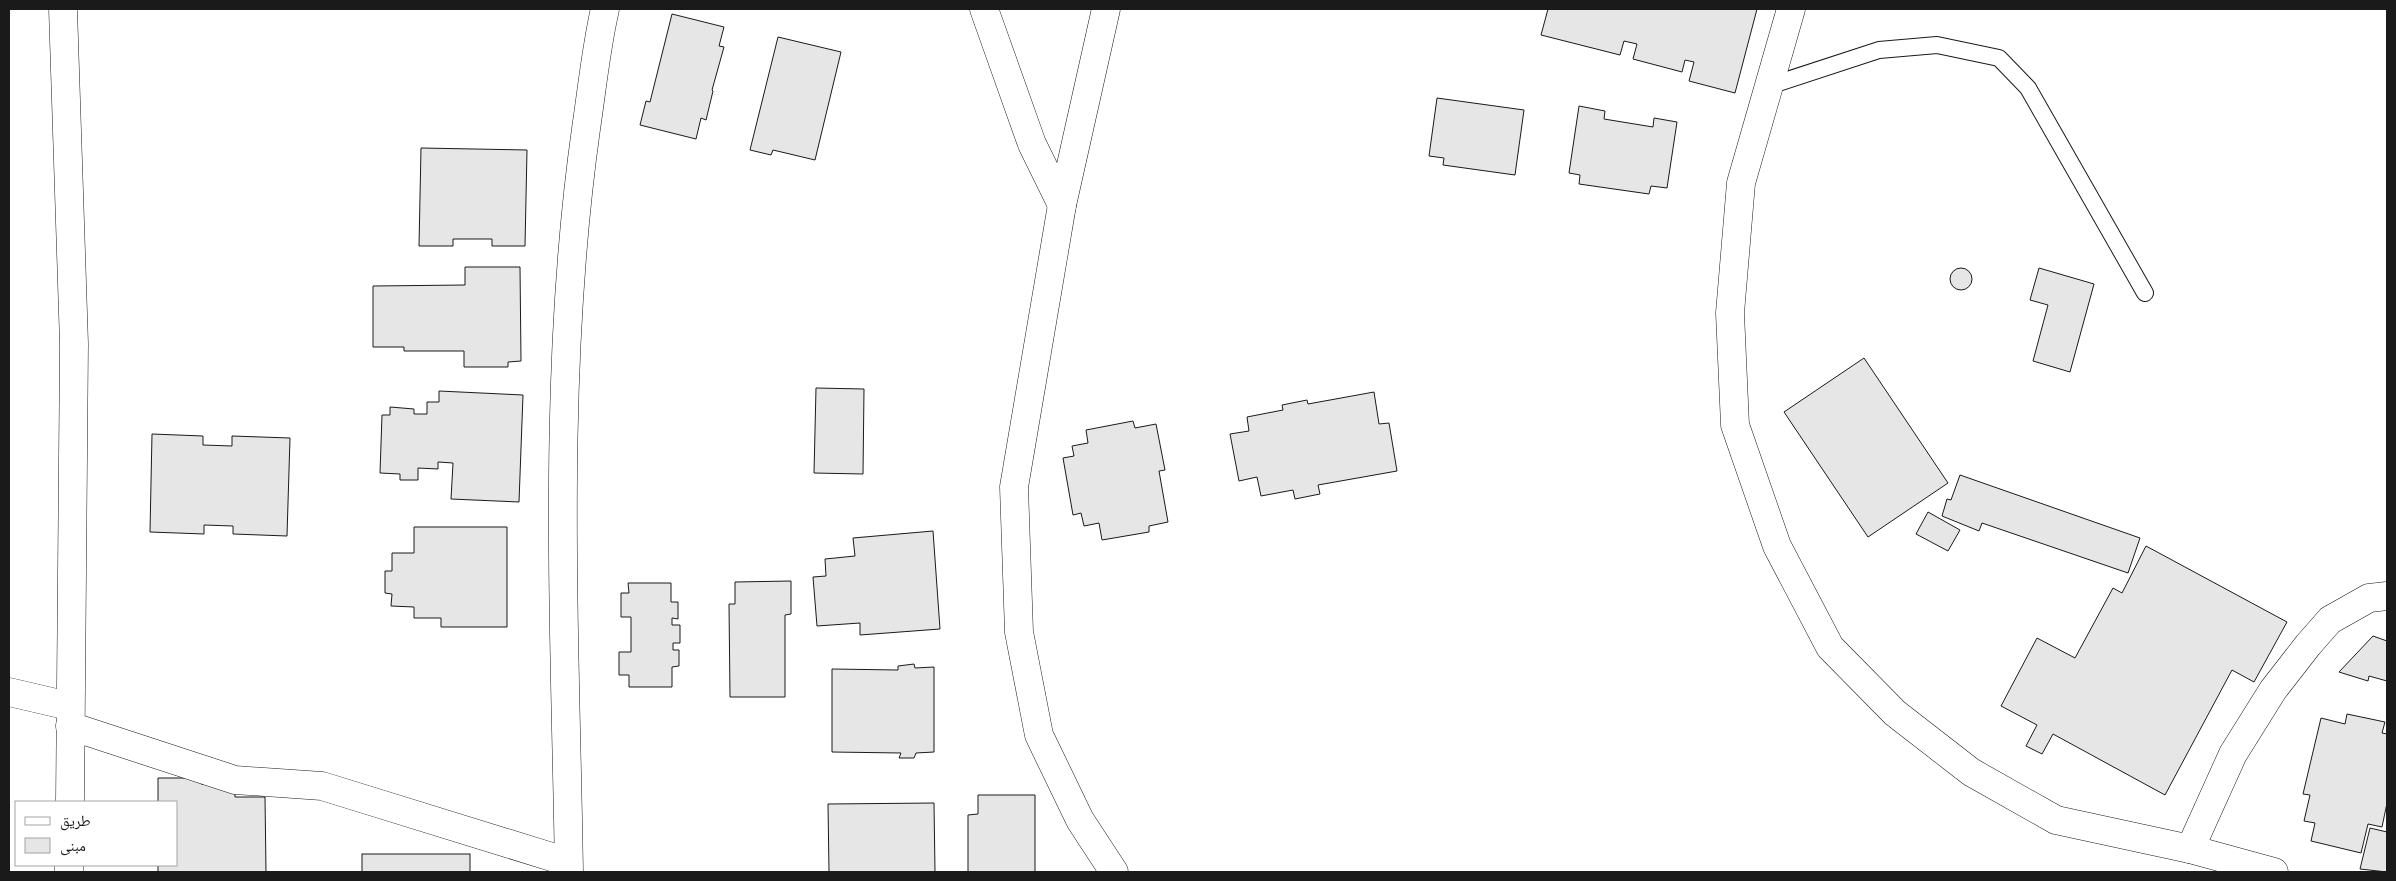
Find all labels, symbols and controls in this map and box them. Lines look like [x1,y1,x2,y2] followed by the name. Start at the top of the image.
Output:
[15,801,178,866] legend
[60,811,91,831] text: طريق
[60,836,86,856] text: مبنى

